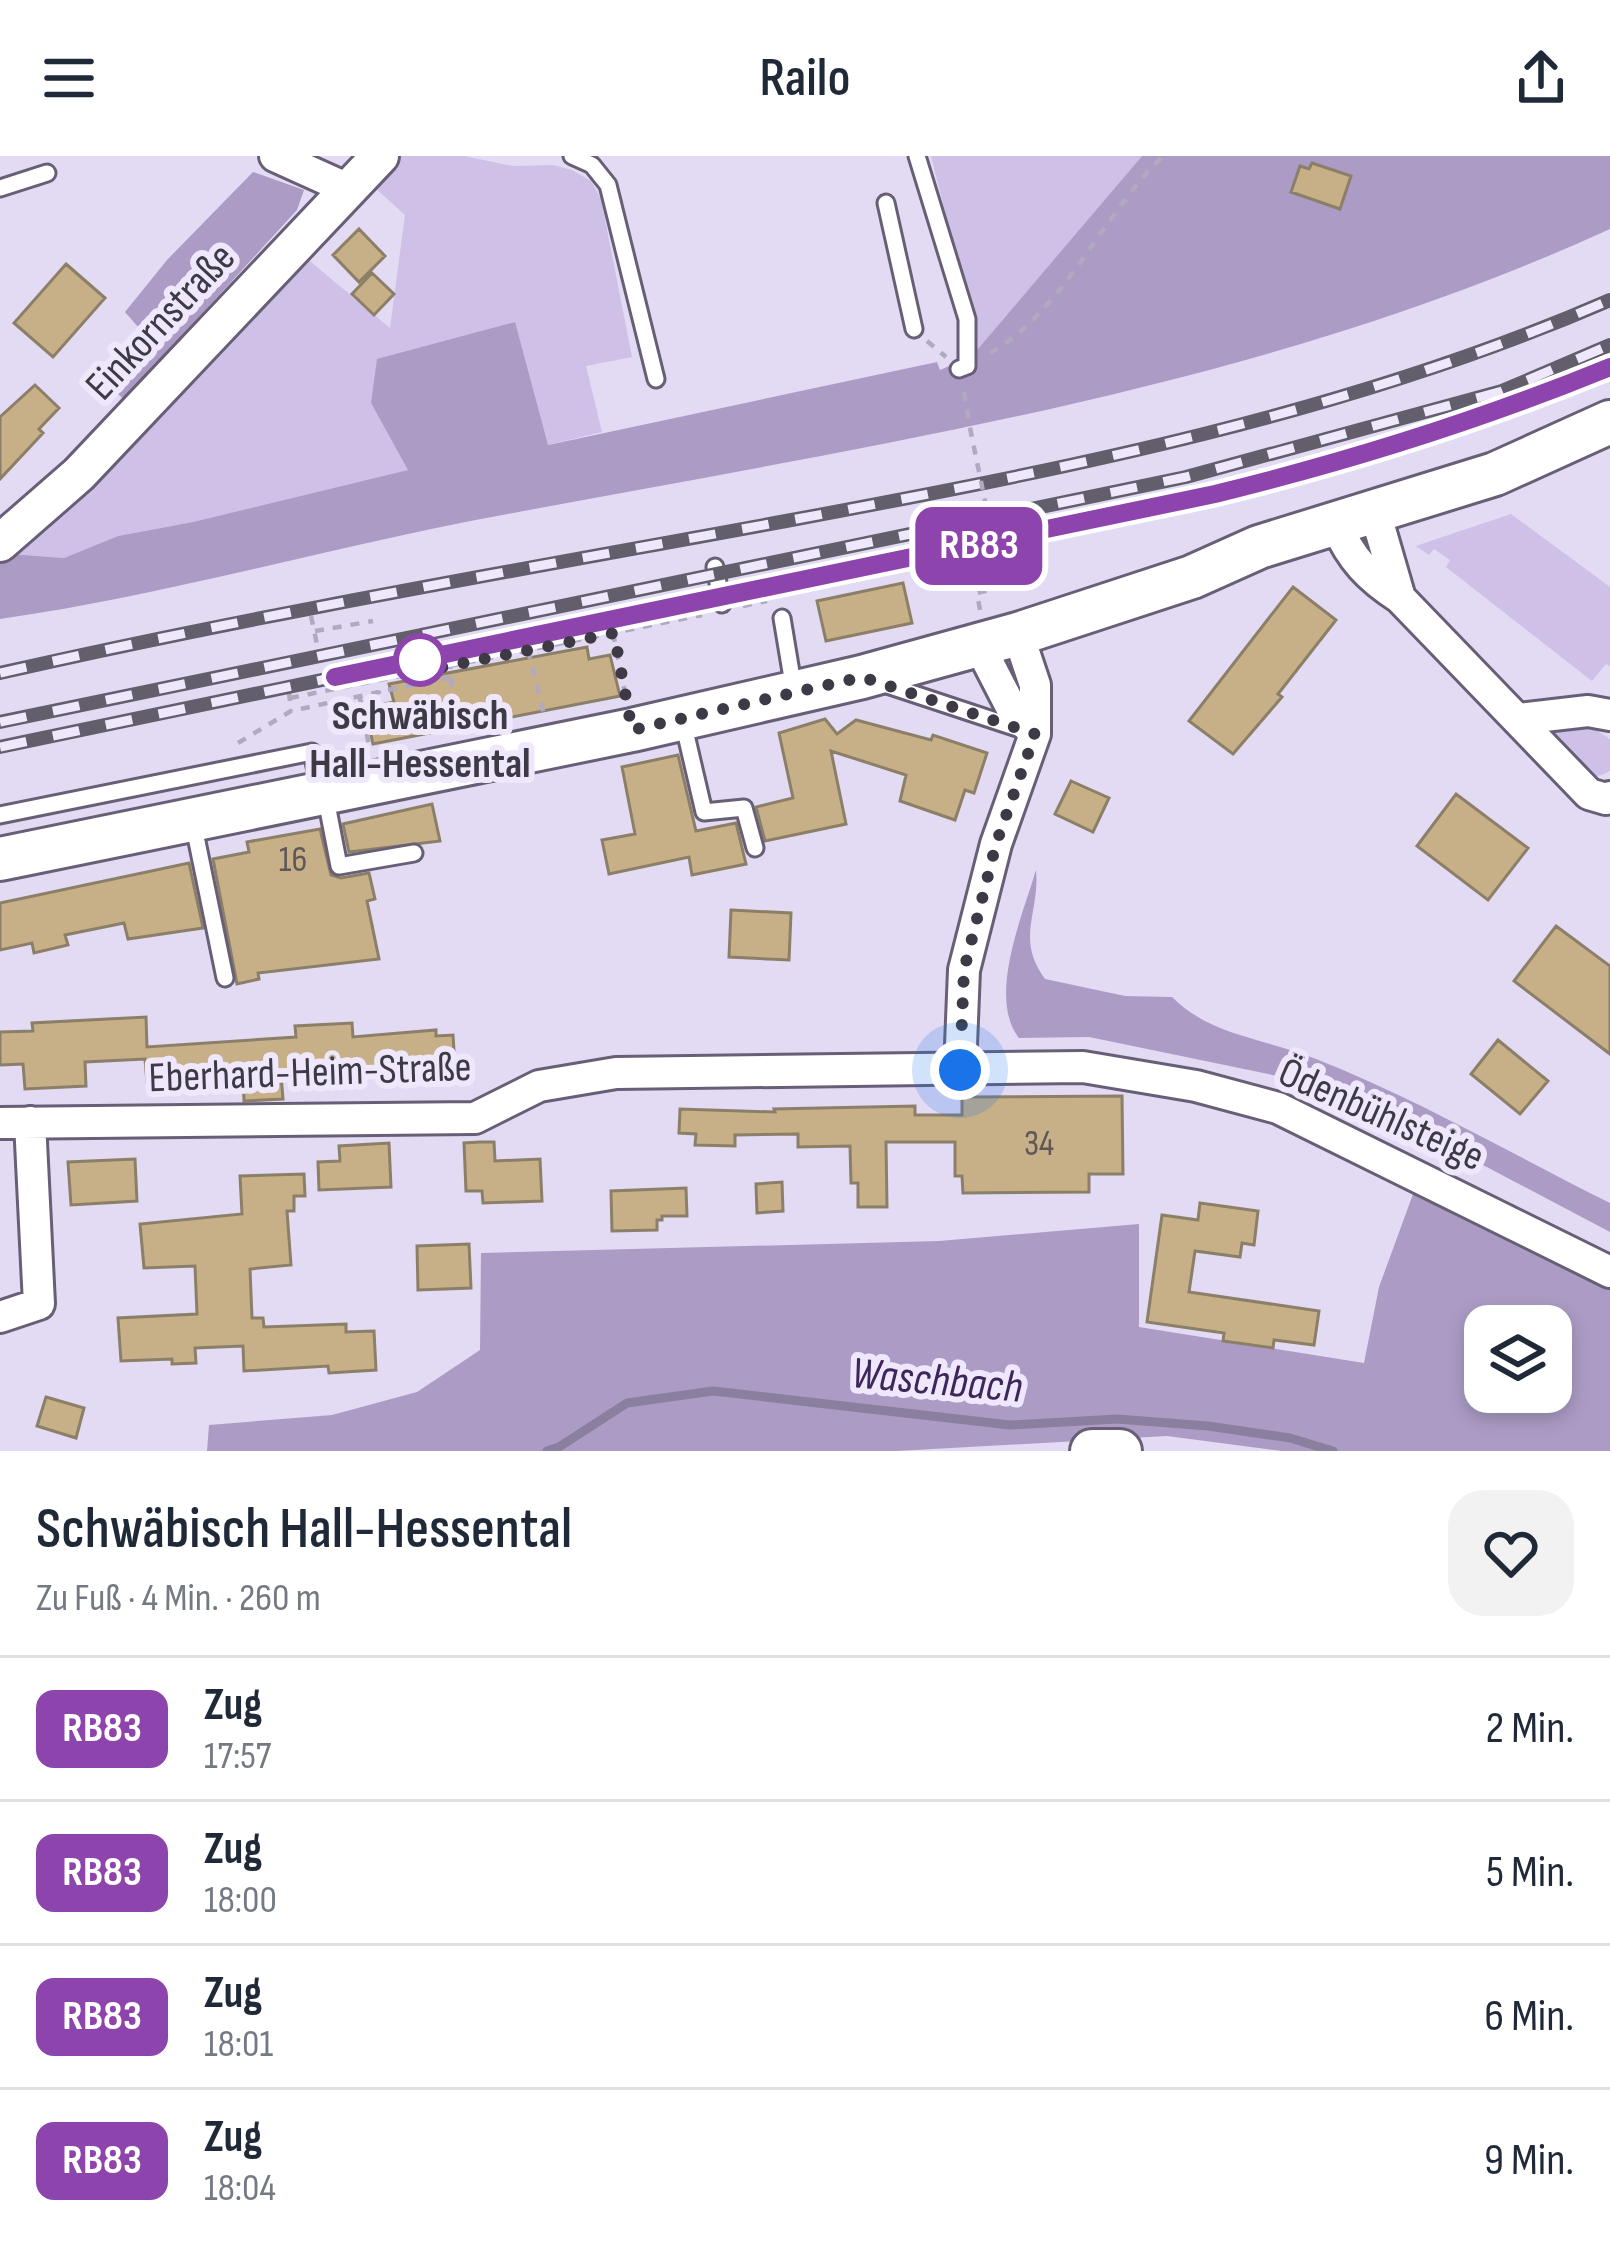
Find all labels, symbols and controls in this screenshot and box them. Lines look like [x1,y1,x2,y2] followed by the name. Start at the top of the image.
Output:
[36,45,102,111] icon: menu
[1508,45,1574,111] icon: share
[760,46,851,111] text: Railo
[76,233,246,411] street label: Einkornstraße
[895,507,1063,585] line badge: RB83
[939,520,1019,571] text: RB83
[395,635,445,685] marker: Schwäbisch Hall-Hessental
[309,691,531,790] place label: Schwäbisch Hall-Hessental
[279,839,307,882] house number: 16
[930,1040,990,1100] your location
[148,1042,472,1104] street label: Eberhard-Heim-Straße
[1270,1047,1492,1183] street label: Ödenbühlsteige
[1024,1123,1054,1166] house number: 34
[1464,1305,1572,1413] map controls
[1464,1305,1572,1413] button: layers
[849,1346,1025,1416] water label: Waschbach
[1448,1490,1574,1616] button: heart
[36,1496,572,1564] text: Schwäbisch Hall-Hessental
[36,1575,321,1622] text: Zu Fuß · 4 Min. · 260 m
[204,1678,262,1733] text: Zug
[1485,1701,1574,1756] text: 2 Min.
[62,1703,142,1754] text: RB83
[204,1733,271,1780] text: 17:57
[204,1822,262,1877] text: Zug
[1486,1845,1574,1900] text: 5 Min.
[62,1847,142,1898] text: RB83
[204,1877,277,1924] text: 18:00
[204,1966,262,2021] text: Zug
[1484,1989,1574,2044] text: 6 Min.
[62,1991,142,2042] text: RB83
[204,2021,273,2068] text: 18:01
[204,2110,262,2165] text: Zug
[1484,2133,1574,2188] text: 9 Min.
[62,2135,142,2186] text: RB83
[204,2165,276,2212] text: 18:04

